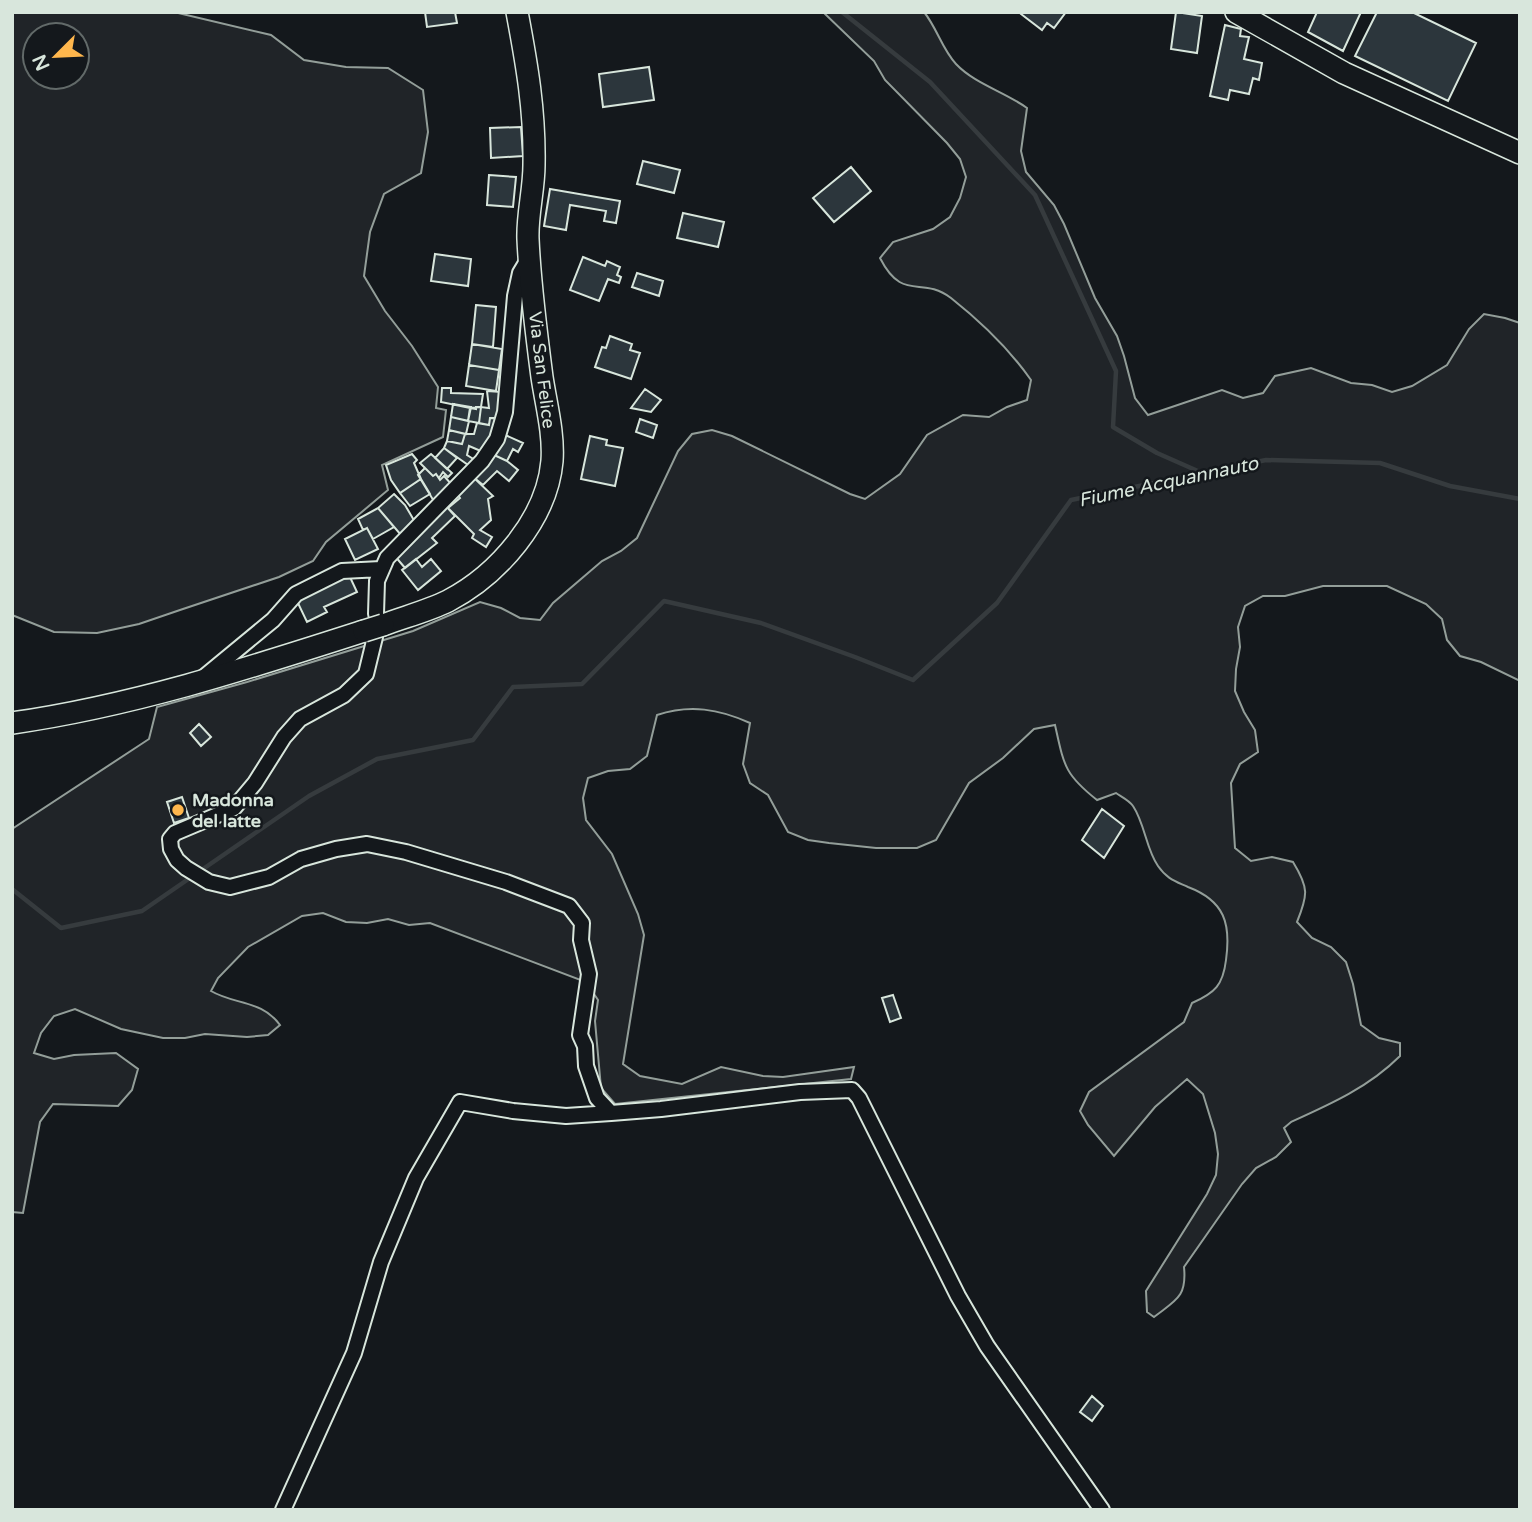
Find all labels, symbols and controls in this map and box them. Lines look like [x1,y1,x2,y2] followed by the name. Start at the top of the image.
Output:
[21,21,91,91] north arrow
[28,51,55,74] text: N
[524,310,560,430] street label: Via San Felice
[1076,452,1261,512] water label: Fiume Acquannauto
[192,789,274,832] place label: Madonna del latte
[170,802,186,818] marker: Madonna del latte

